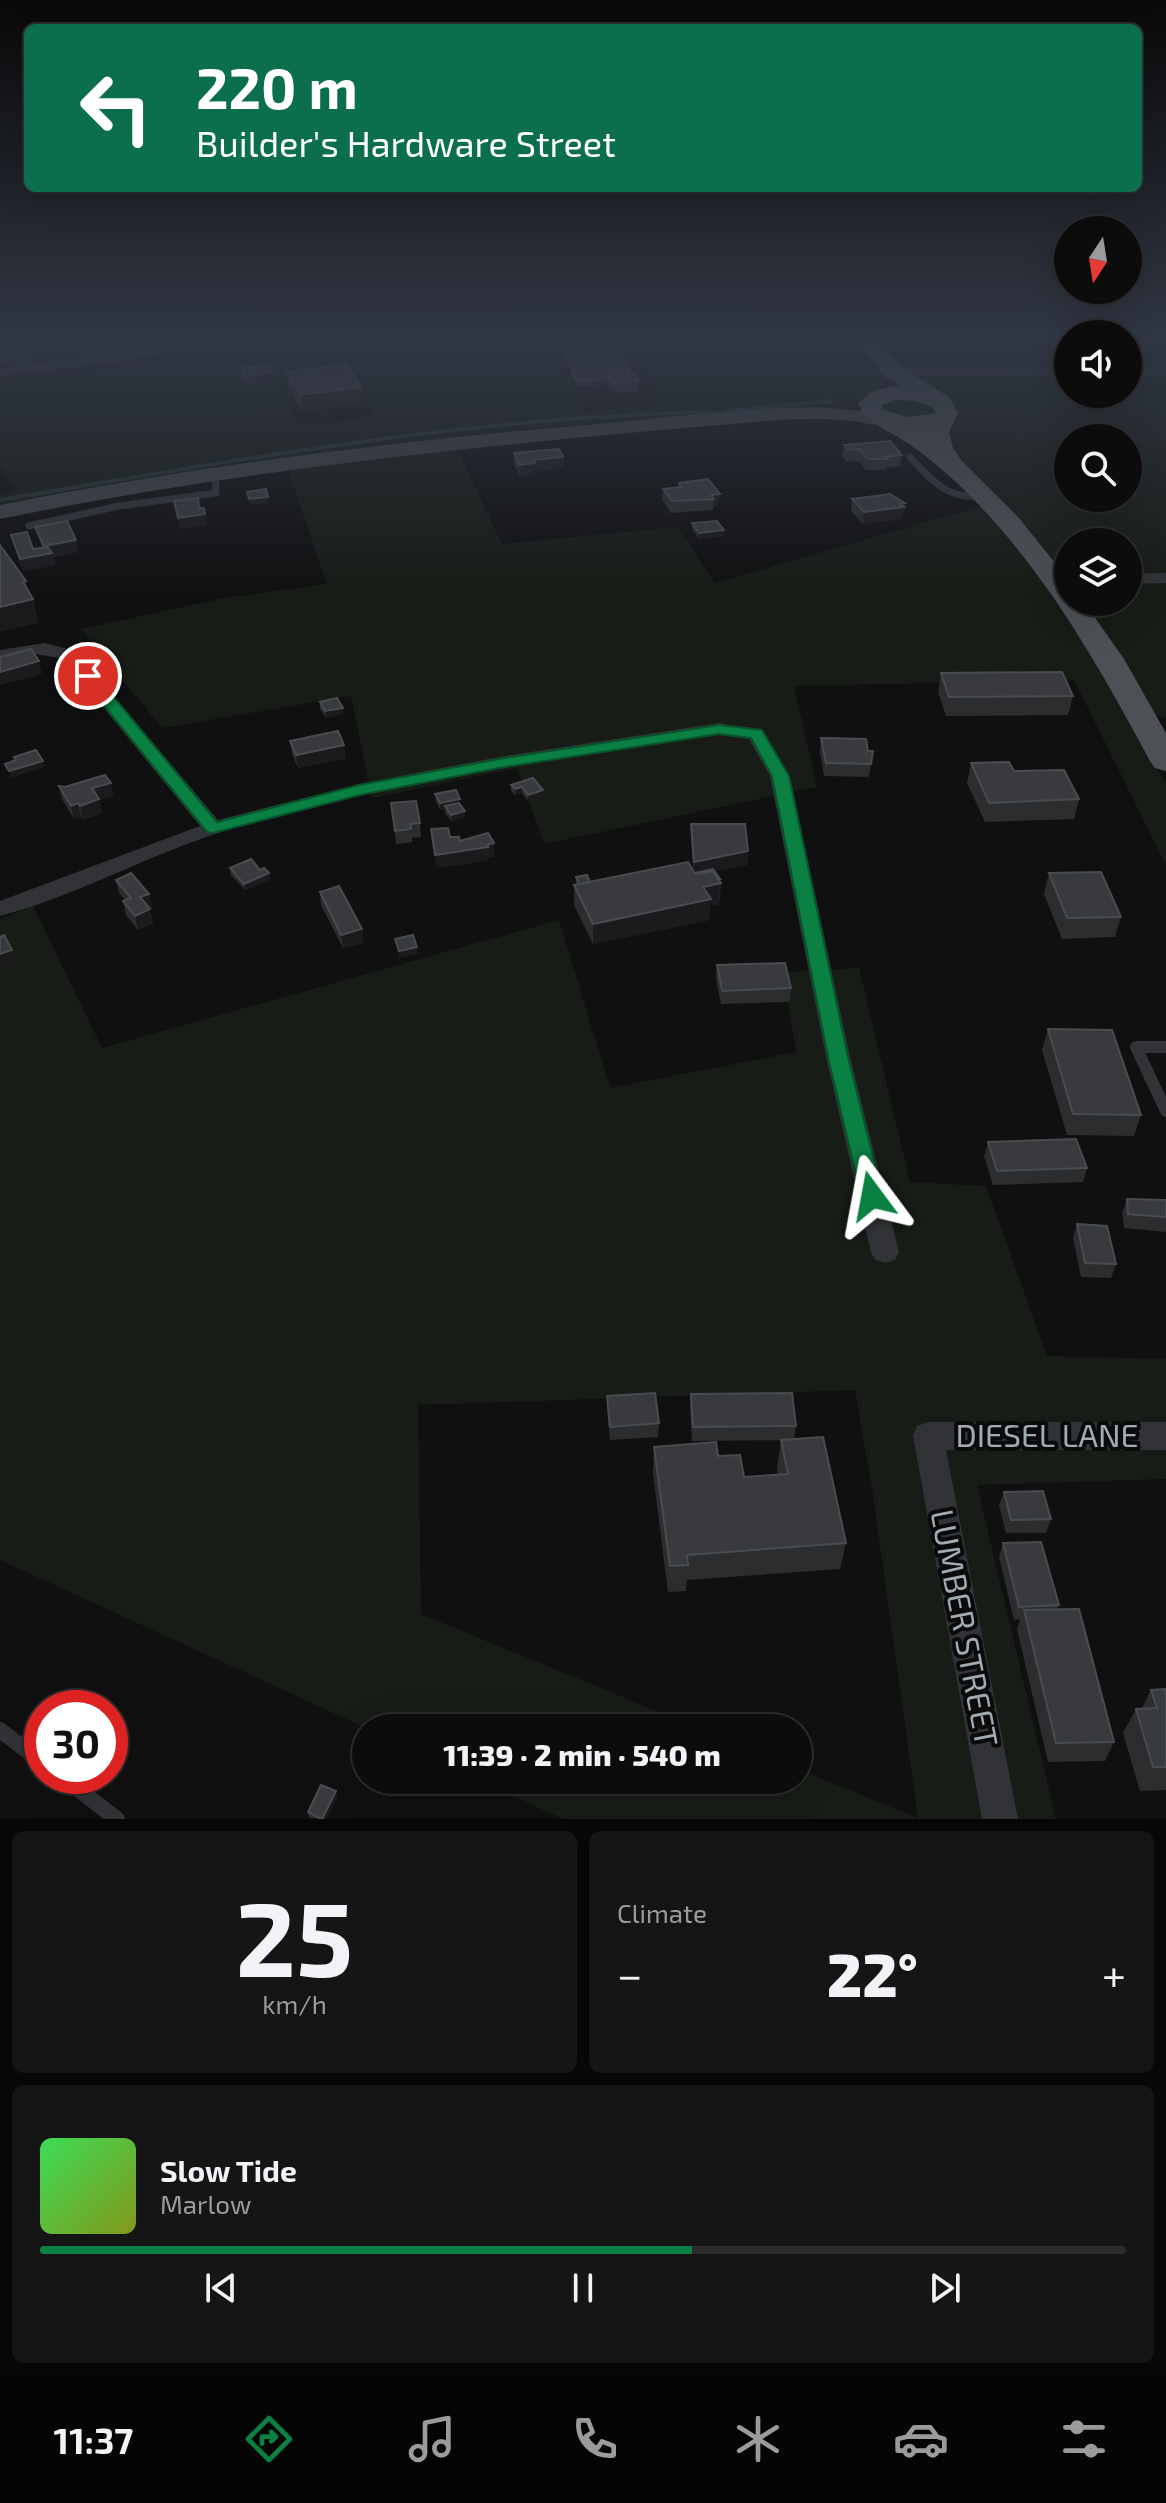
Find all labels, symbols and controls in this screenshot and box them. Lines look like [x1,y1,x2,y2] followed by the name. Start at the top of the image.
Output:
[196,53,358,120] text: 220 m
[64,56,168,160] icon: left
[196,121,616,164] text: Builder's Hardware Street
[1054,216,1142,304] north arrow
[1054,216,1142,616] map controls
[1054,320,1142,408] button: sound
[1054,424,1142,512] button: search
[1054,528,1142,616] button: layers
[54,642,122,710] pin
[66,654,110,698] icon: arrive
[830,1154,914,1238] position arrow
[955,1415,1139,1453] street label: DIESEL LANE
[924,1506,1008,1749] street label: LUMBER STREET
[24,1690,128,1794] speed limit sign: 30
[443,1736,721,1772] text: 11:39 · 2 min · 540 m
[236,1873,353,1998] text: 25
[617,1897,707,1928] text: Climate
[827,1937,918,2009] text: 22°
[617,1947,643,2000] text: −
[1102,1947,1126,2000] text: +
[262,1988,327,2019] text: km/h
[160,2152,297,2188] text: Slow Tide
[160,2188,251,2219] text: Marlow
[199,2266,243,2310] icon: previous
[561,2266,605,2310] icon: pause
[923,2266,967,2310] icon: next
[241,2411,297,2467] icon: directions
[404,2411,460,2467] icon: music
[567,2411,623,2467] icon: phone
[730,2411,786,2467] icon: climate
[893,2411,949,2467] icon: car
[1056,2411,1112,2467] icon: filters
[54,2418,133,2461] text: 11:37

